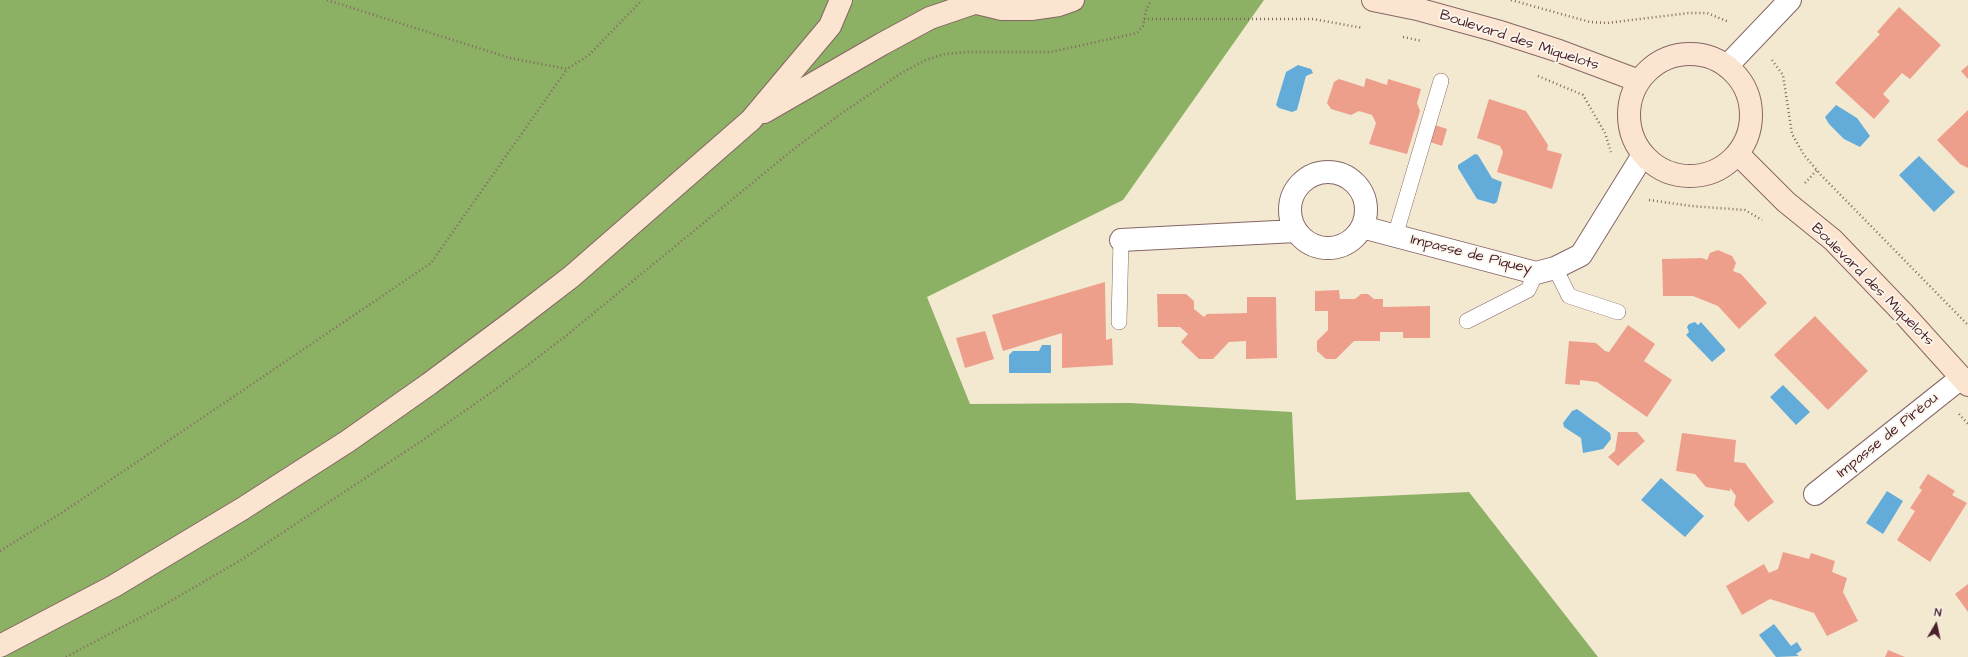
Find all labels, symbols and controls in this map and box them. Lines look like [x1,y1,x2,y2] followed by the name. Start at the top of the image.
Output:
[1437,7,1601,75] street label: Boulevard des Miquelots
[1807,220,1937,350] street label: Boulevard des Miquelots
[1408,231,1534,279] street label: Impasse de Piquey
[1834,390,1942,482] street label: Impasse de Piréou
[1916,605,1956,645] north arrow
[1933,605,1943,621] text: N

